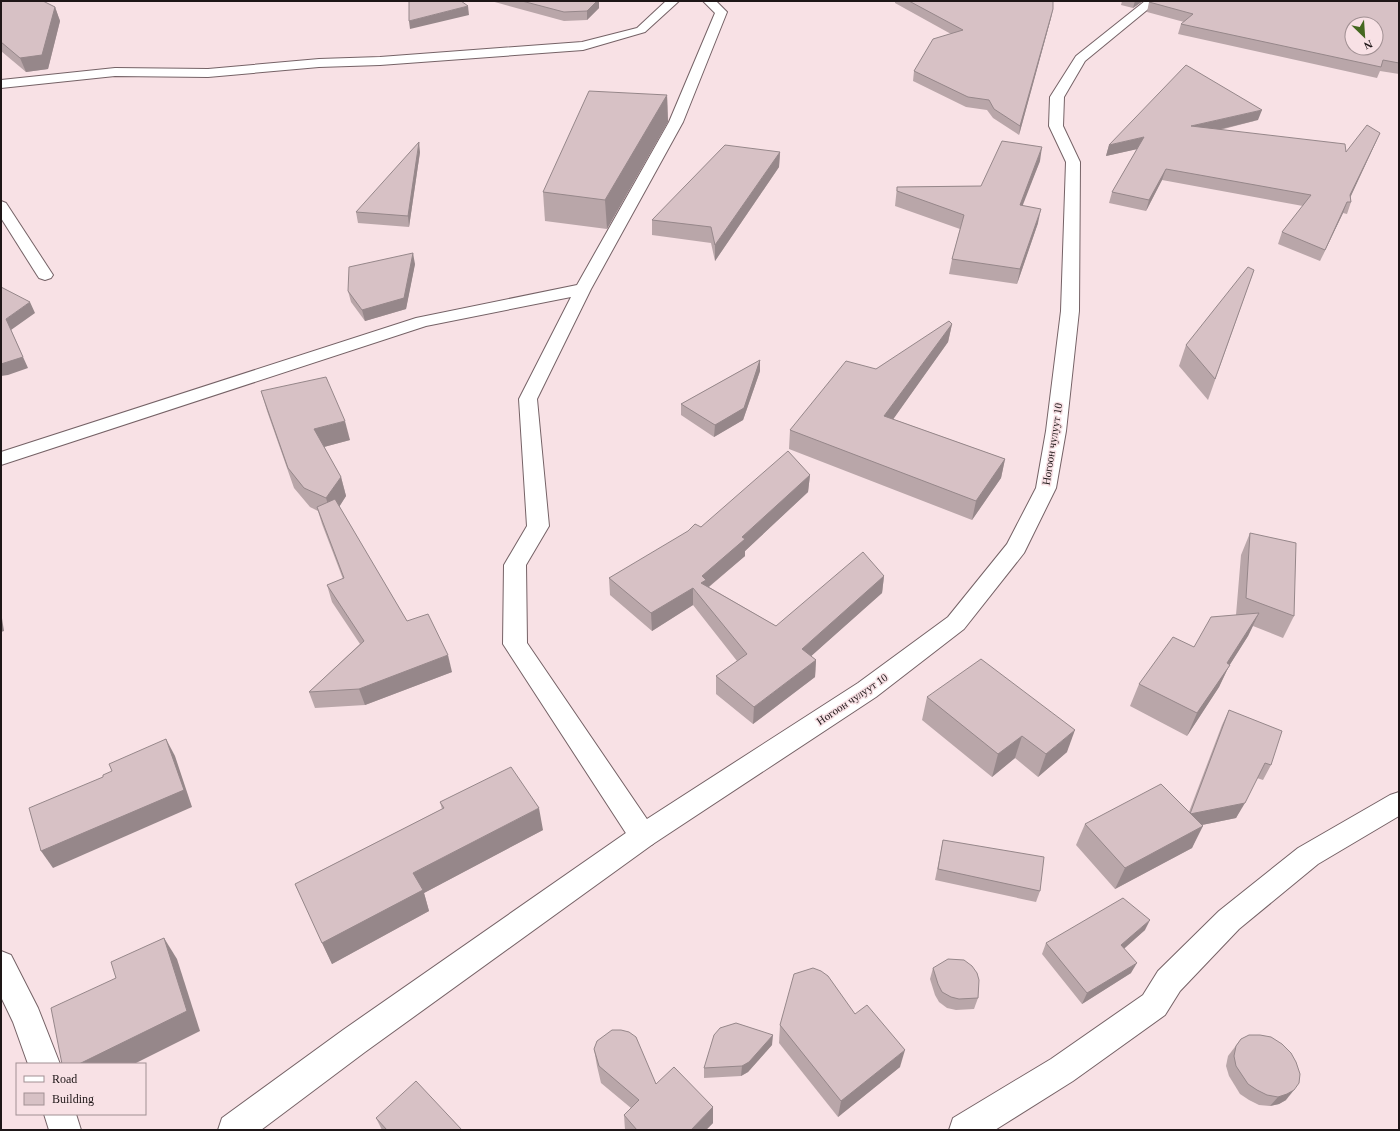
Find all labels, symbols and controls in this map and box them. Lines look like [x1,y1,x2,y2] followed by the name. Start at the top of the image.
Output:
[1344,16,1384,56] north arrow
[1362,38,1374,52] text: N
[1040,402,1064,486] street label: Ногоон чулуут 10
[814,671,890,727] street label: Ногоон чулуут 10
[16,1063,146,1115] legend
[52,1072,77,1086] text: Road
[52,1092,94,1106] text: Building

